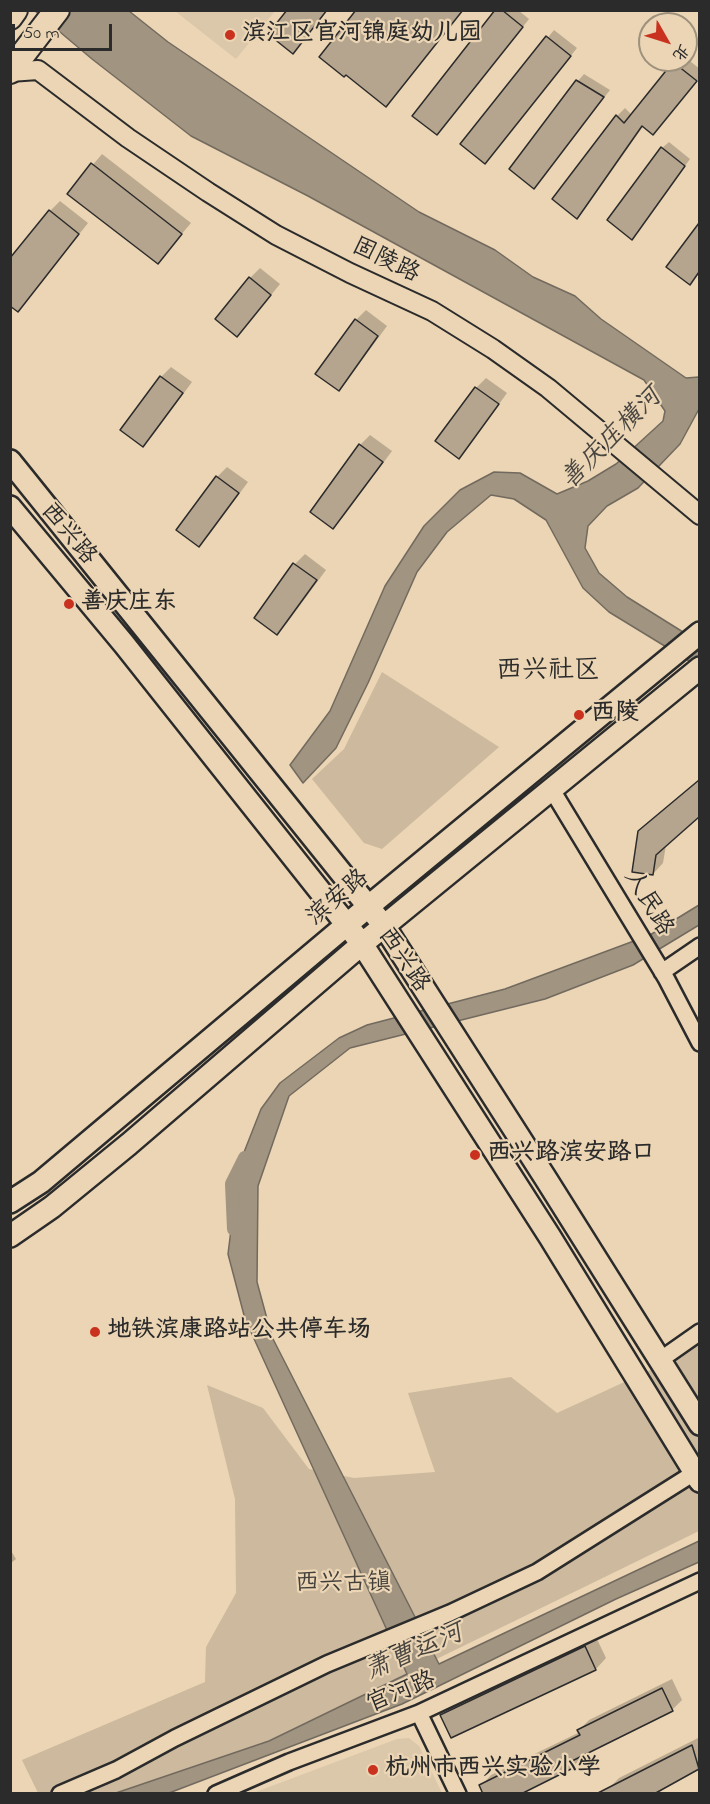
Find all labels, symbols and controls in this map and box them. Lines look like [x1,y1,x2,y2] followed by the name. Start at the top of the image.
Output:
[15,12,116,50] scale bar
[638,12,698,72] north arrow
[23,21,60,47] text: 50 m
[242,21,482,49] place label: 滨江区官河锦庭幼儿园
[223,28,237,42] marker: 滨江区官河锦庭幼儿园
[666,38,695,66] text: 北
[346,233,424,291] street label: 固陵路
[556,383,670,497] water label: 善庆庄横河
[33,498,101,572] street label: 西兴路
[81,590,177,618] place label: 善庆庄东
[62,597,76,611] marker: 善庆庄东
[496,657,600,689] district label: 西兴社区
[591,701,639,729] place label: 西陵
[572,708,586,722] marker: 西陵
[302,865,376,933] street label: 滨安路
[616,866,678,942] street label: 人民路
[370,923,434,999] street label: 西兴路
[487,1141,655,1169] place label: 西兴路滨安路口
[468,1148,482,1162] marker: 西兴路滨安路口
[107,1318,371,1346] place label: 地铁滨康路站公共停车场
[88,1325,102,1339] marker: 地铁滨康路站公共停车场
[295,1571,391,1599] park label: 西兴古镇
[361,1619,469,1689] water label: 萧曹运河
[363,1667,441,1721] street label: 官河路
[385,1756,601,1784] place label: 杭州市西兴实验小学
[366,1763,380,1777] marker: 杭州市西兴实验小学

